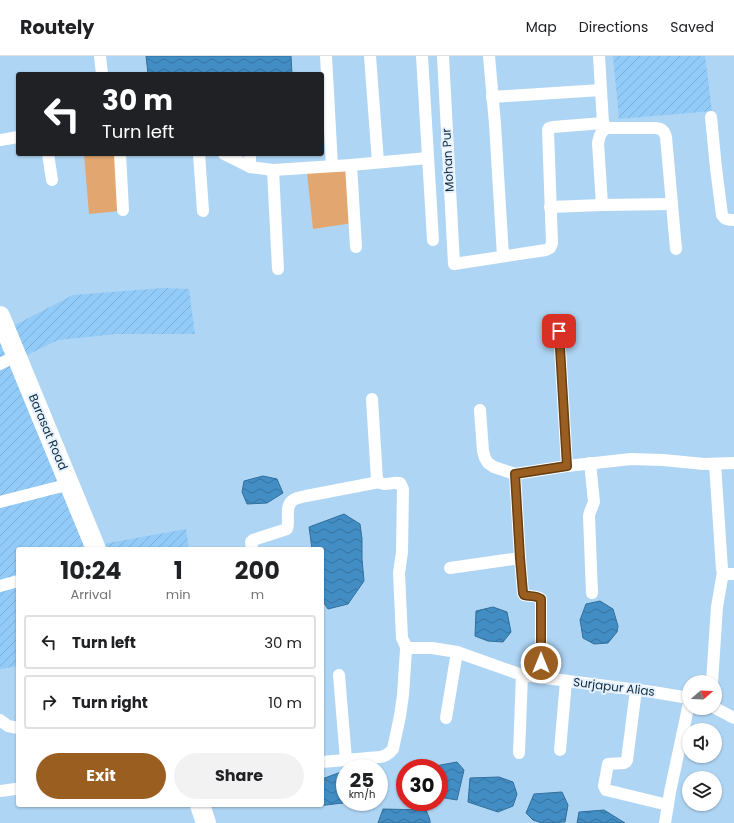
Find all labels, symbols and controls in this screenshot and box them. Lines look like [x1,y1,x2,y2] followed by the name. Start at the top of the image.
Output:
[20,14,94,41] text: Routely
[526,17,557,37] text: Map
[579,17,648,37] text: Directions
[670,17,714,37] text: Saved
[102,81,173,120] text: 30 m
[36,88,88,140] icon: left
[102,119,174,144] text: Turn left
[437,127,458,192] street label: Mohan Pur
[542,314,576,348] pin
[548,320,570,342] icon: arrive
[25,391,72,473] street label: Barasat Road
[60,554,122,587] text: 10:24
[174,554,183,587] text: 1
[235,554,280,587] text: 200
[70,585,111,604] text: Arrival
[166,585,191,604] text: min
[251,585,264,604] text: m
[38,631,60,653] icon: left
[72,632,136,653] text: Turn left
[264,632,302,653] text: 30 m
[520,642,562,684] position arrow
[572,673,656,700] street label: Surjapur Alias
[682,675,722,715] north arrow
[682,675,722,811] map controls
[38,691,60,713] icon: right
[72,692,148,713] text: Turn right
[268,692,302,713] text: 10 m
[682,723,722,763] button: sound
[36,753,166,799] button: Exit
[174,753,304,799] button: Share
[396,759,448,811] speed limit sign: 30
[350,766,374,794] text: 25
[682,771,722,811] button: layers
[349,787,375,802] text: km/h

